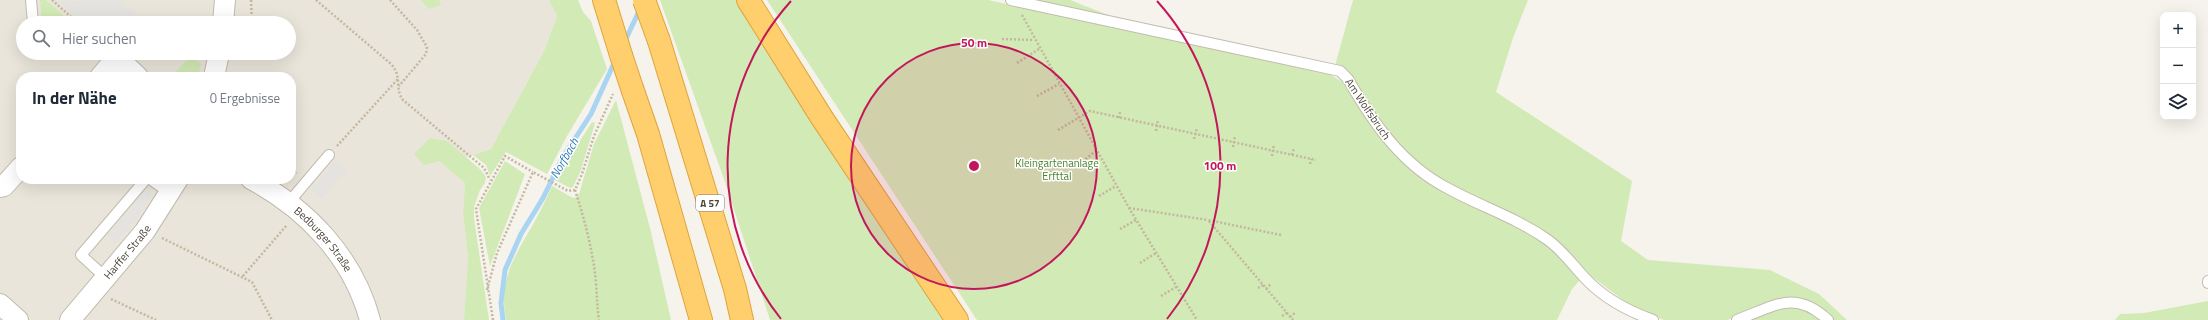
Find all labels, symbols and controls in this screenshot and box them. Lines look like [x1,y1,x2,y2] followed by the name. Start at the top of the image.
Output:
[2160,12,2196,120] map controls
[2160,12,2196,48] button: +
[16,16,296,60] search box
[30,27,52,49] icon: search
[62,27,137,50] text: Hier suchen
[961,33,987,52] text: 50 m
[2160,48,2196,84] button: −
[1342,75,1395,143] street label: Am Wolfsbruch
[2160,84,2196,120] button: layers
[32,85,117,111] text: In der Nähe
[210,88,280,108] text: 0 Ergebnisse
[545,133,584,182] water label: Norfbach
[1015,155,1099,184] park label: Kleingartenanlage Erfttal
[1204,156,1236,175] text: 100 m
[967,159,981,173] centre of rings
[696,195,724,211] road number: A 57
[291,203,356,275] street label: Bedburger Straße
[100,221,155,283] street label: Harffer Straße

